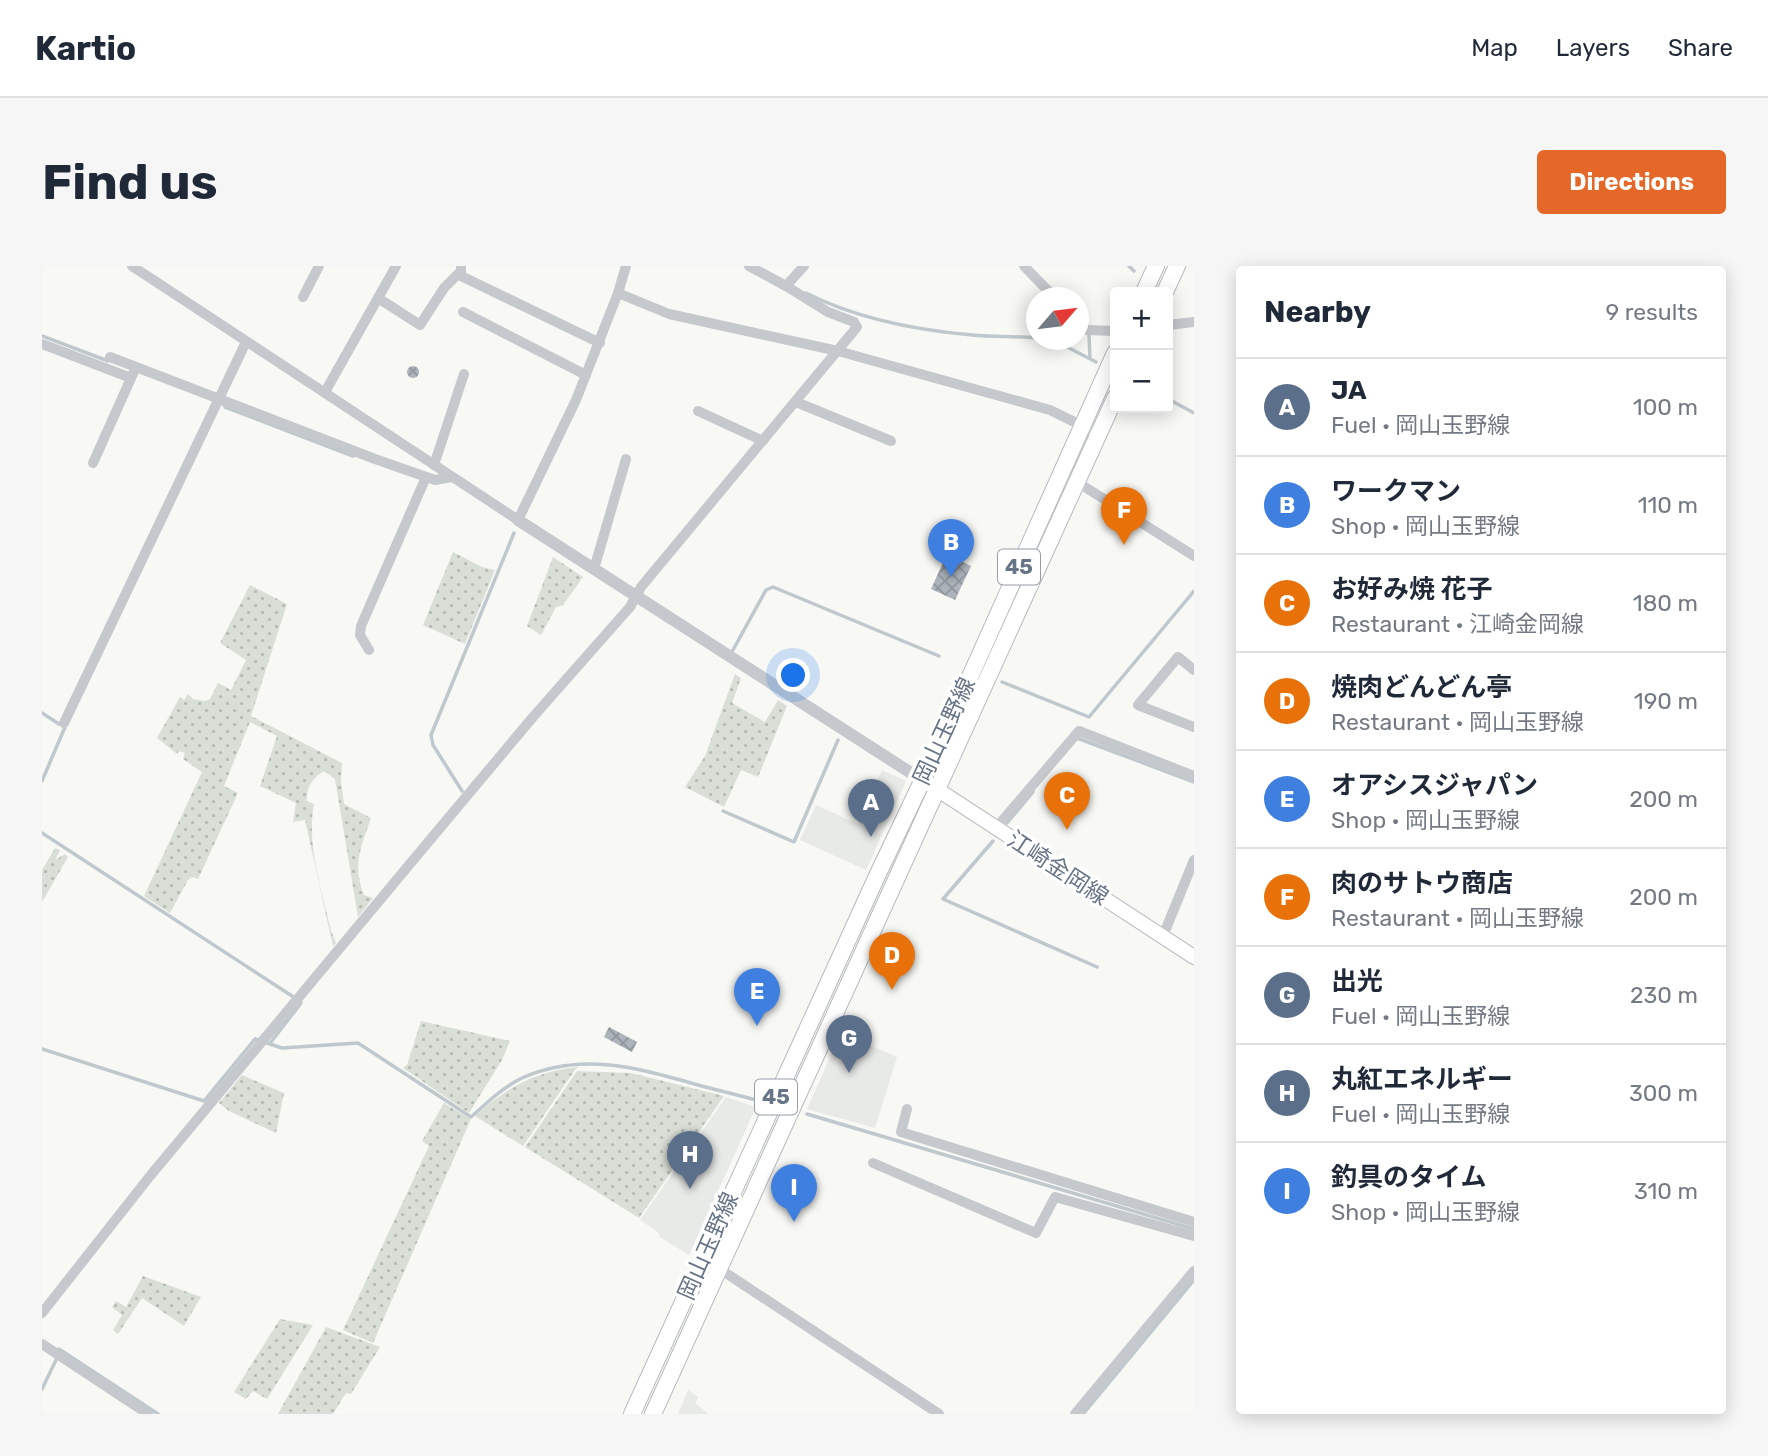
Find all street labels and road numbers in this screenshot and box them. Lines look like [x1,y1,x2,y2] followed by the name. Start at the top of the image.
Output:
[998,550,1040,584] road number: 45
[907,673,981,789] street label: 岡山玉野線
[1002,825,1114,911] street label: 江崎金岡線
[755,1080,797,1114] road number: 45
[672,1188,744,1304] street label: 岡山玉野線

